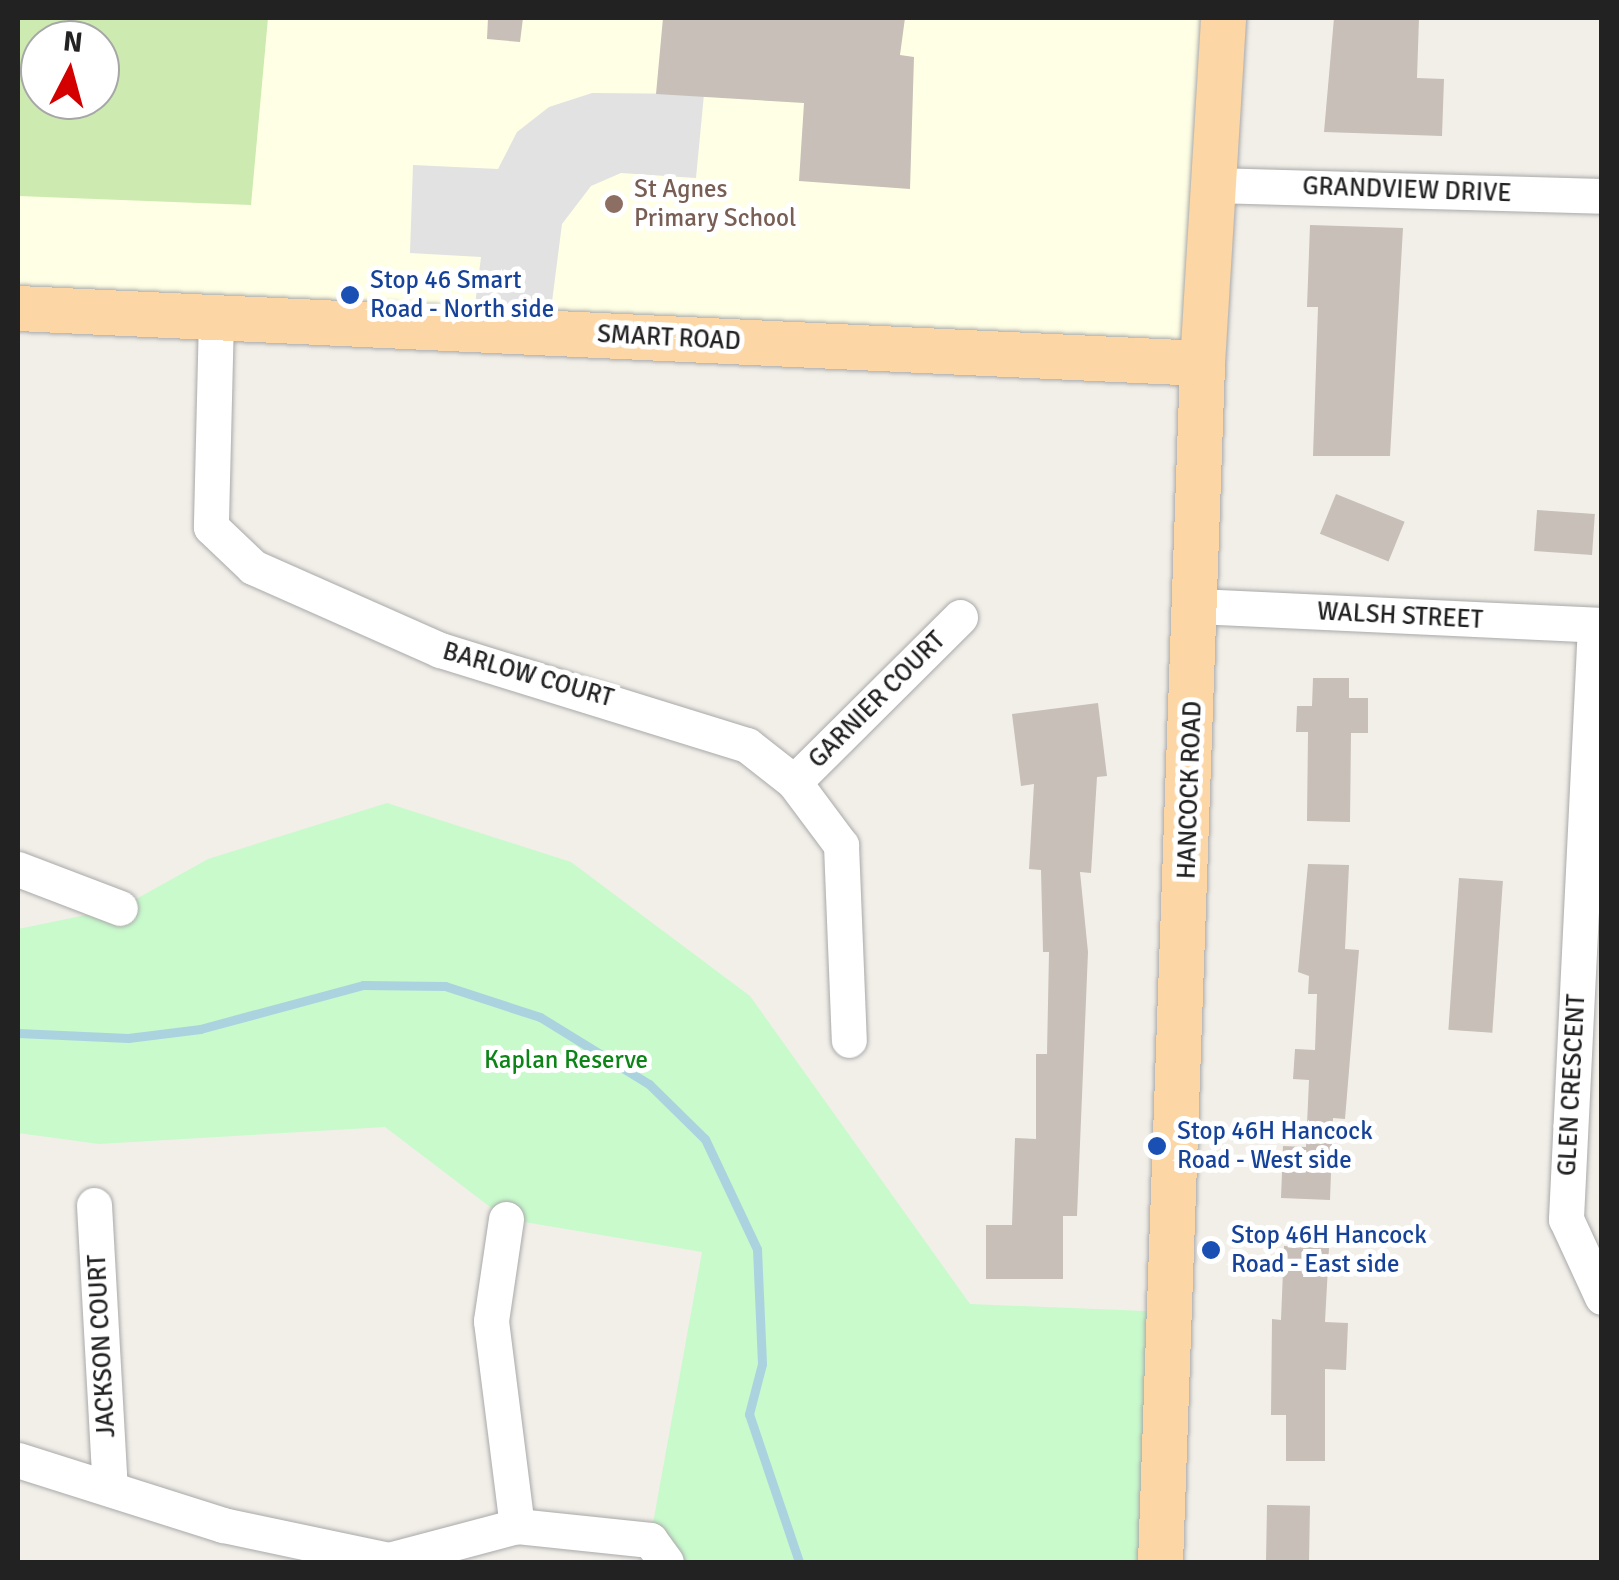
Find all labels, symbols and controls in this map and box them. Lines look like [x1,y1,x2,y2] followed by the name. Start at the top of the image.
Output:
[20,20,120,120] north arrow
[61,24,84,60] text: N
[1302,171,1512,209] street label: GRANDVIEW DRIVE
[634,175,796,234] place label: St Agnes Primary School
[603,193,625,215] marker: St Agnes Primary School
[370,266,554,325] place label: Stop 46 Smart Road - North side
[339,284,361,306] marker: Stop 46 Smart Road - North side
[596,319,742,357] street label: SMART ROAD
[1316,597,1484,635] street label: WALSH STREET
[803,626,951,774] street label: GARNIER COURT
[439,636,617,714] street label: BARLOW COURT
[1172,700,1208,880] street label: HANCOCK ROAD
[1552,993,1592,1177] street label: GLEN CRESCENT
[484,1045,648,1075] park label: Kaplan Reserve
[1177,1117,1373,1176] place label: Stop 46H Hancock Road - West side
[1146,1135,1168,1157] marker: Stop 46H Hancock Road - West side
[1231,1221,1427,1280] place label: Stop 46H Hancock Road - East side
[1200,1239,1222,1261] marker: Stop 46H Hancock Road - East side
[82,1254,122,1438] street label: JACKSON COURT

